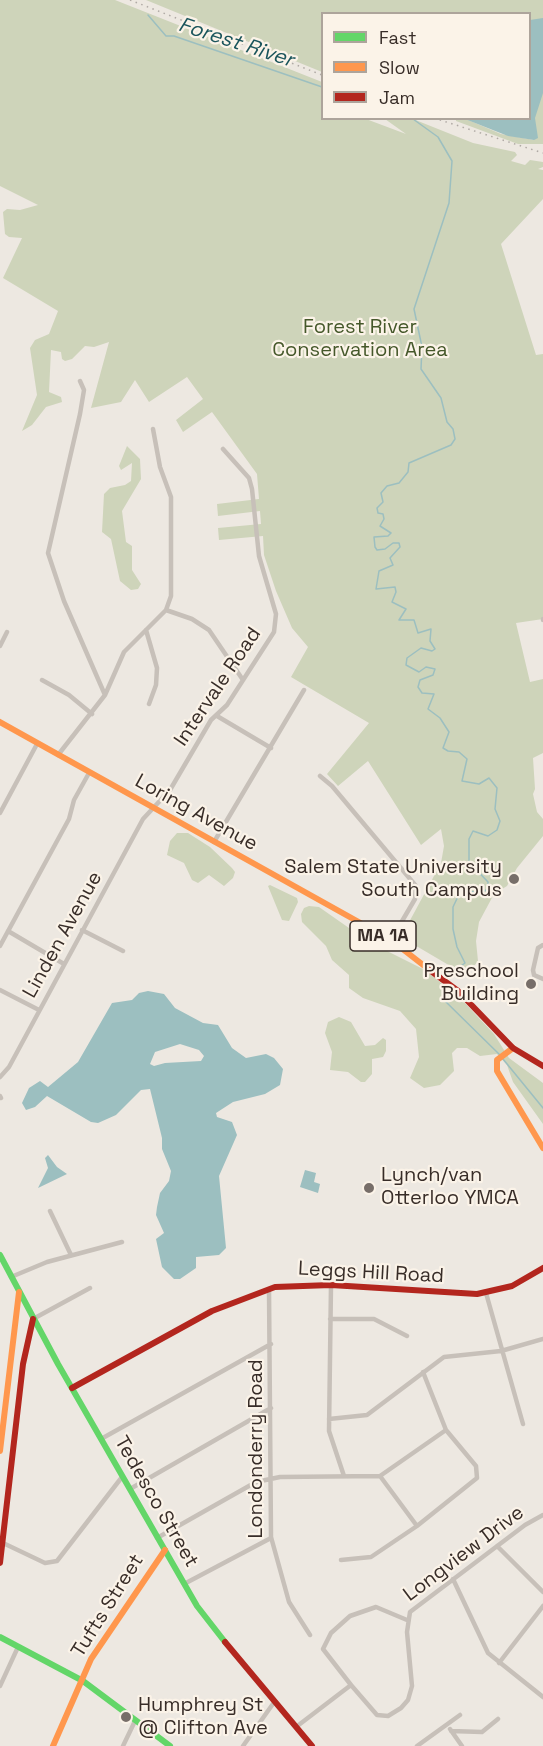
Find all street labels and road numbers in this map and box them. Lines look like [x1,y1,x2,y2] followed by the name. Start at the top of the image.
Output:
[169,623,267,751] street label: Intervale Road
[130,769,262,857] street label: Loring Avenue
[18,868,108,1002] street label: Linden Avenue
[350,921,416,951] road number: MA 1A
[297,1257,445,1289] street label: Leggs Hill Road
[245,1359,269,1539] street label: Londonderry Road
[109,1432,203,1572] street label: Tedesco Street
[399,1501,529,1607] street label: Longview Drive
[67,1550,149,1662] street label: Tufts Street

